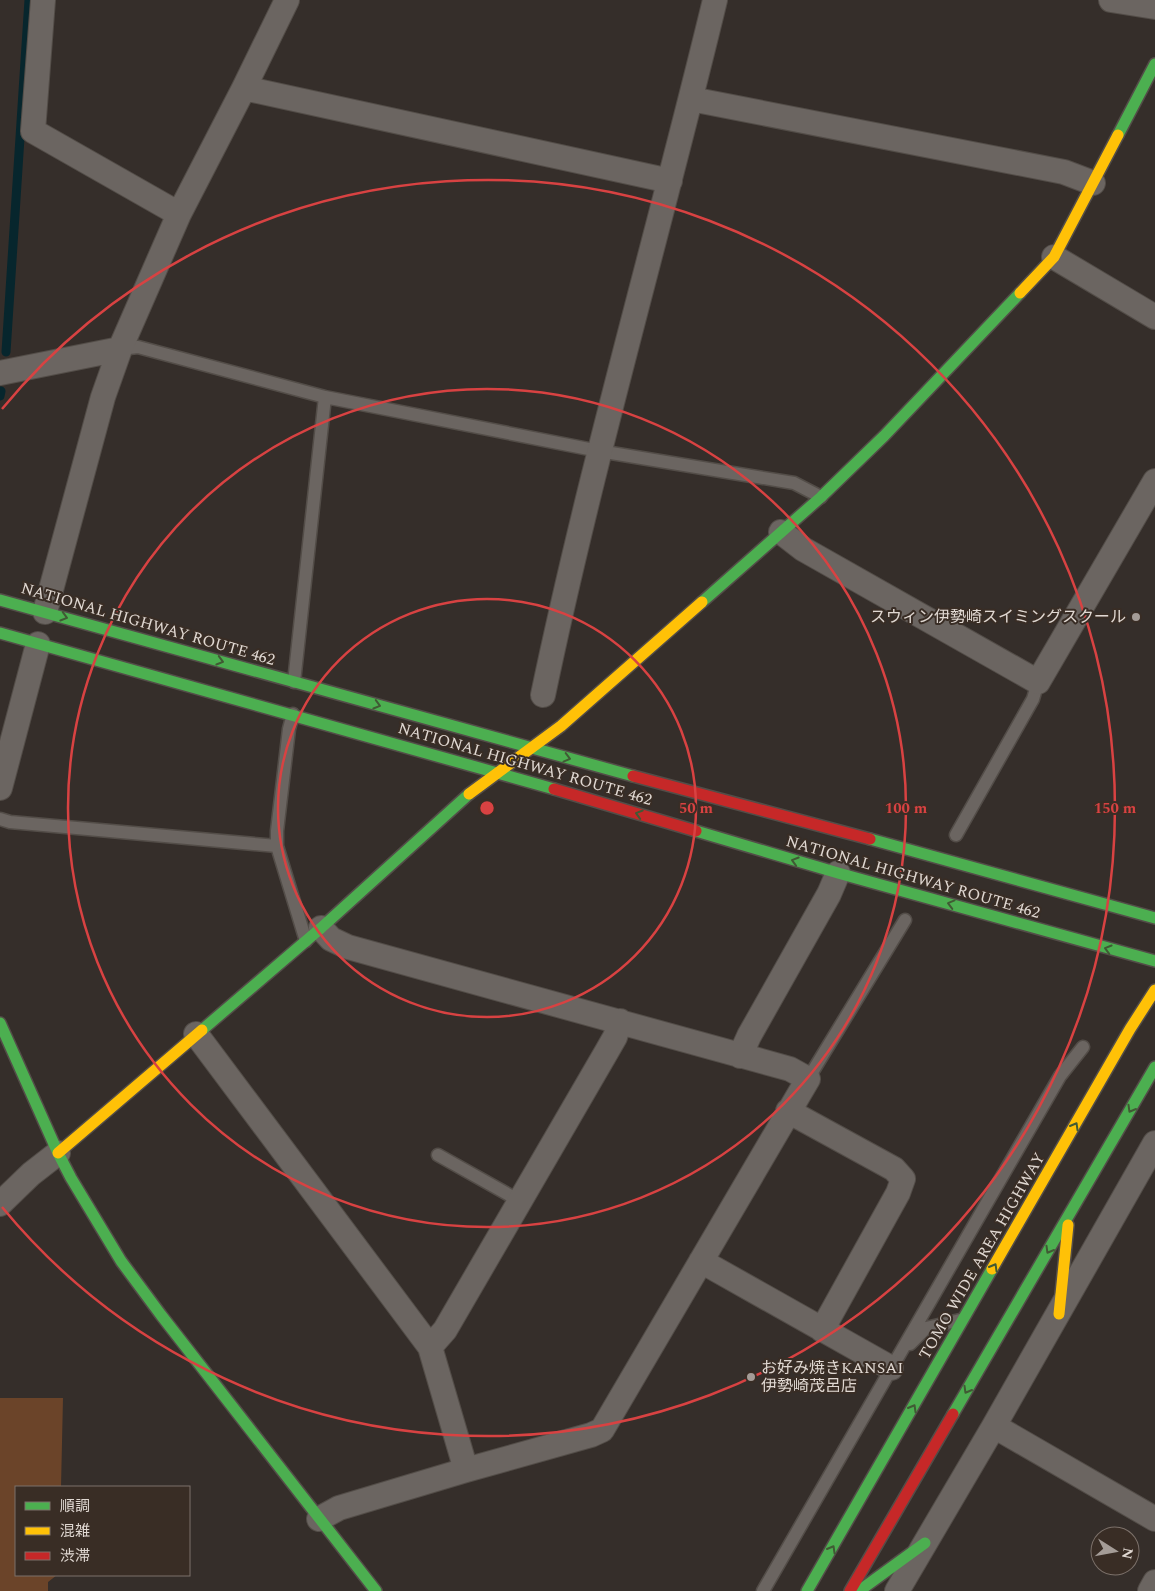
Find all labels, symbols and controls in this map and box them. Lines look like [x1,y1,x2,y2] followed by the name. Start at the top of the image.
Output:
[18,576,278,672] street label: NATIONAL HIGHWAY ROUTE 462
[870,605,1126,629] place label: スウィン伊勢崎スイミングスクール
[1130,611,1142,623] marker: スウィン伊勢崎スイミングスクール
[59,612,67,622] one-way arrow
[216,656,224,666] one-way arrow
[372,700,380,710] one-way arrow
[395,716,655,812] street label: NATIONAL HIGHWAY ROUTE 462
[563,752,572,763] one-way arrow
[679,797,714,820] text: 50 m
[885,797,928,820] text: 100 m
[1094,797,1137,820] text: 150 m
[478,799,496,817] centre of rings
[636,810,644,820] one-way arrow
[783,829,1043,925] street label: NATIONAL HIGHWAY ROUTE 462
[791,856,800,866] one-way arrow
[948,900,956,910] one-way arrow
[1104,944,1112,954] one-way arrow
[1127,1104,1137,1113] one-way arrow
[1068,1123,1078,1132] one-way arrow
[913,1148,1051,1364] street label: TOMO WIDE AREA HIGHWAY
[1046,1245,1056,1254] one-way arrow
[988,1264,998,1273] one-way arrow
[761,1356,903,1398] place label: お好み焼きKANSAI 伊勢崎茂呂店
[745,1371,757,1383] marker: お好み焼きKANSAI 伊勢崎茂呂店
[964,1385,974,1394] one-way arrow
[907,1405,917,1414] one-way arrow
[15,1486,190,1576] legend
[60,1495,90,1518] text: 順調
[60,1520,90,1543] text: 混雑
[1090,1526,1140,1576] north arrow
[60,1545,90,1568] text: 渋滞
[825,1545,835,1554] one-way arrow
[1116,1546,1139,1561] text: N

